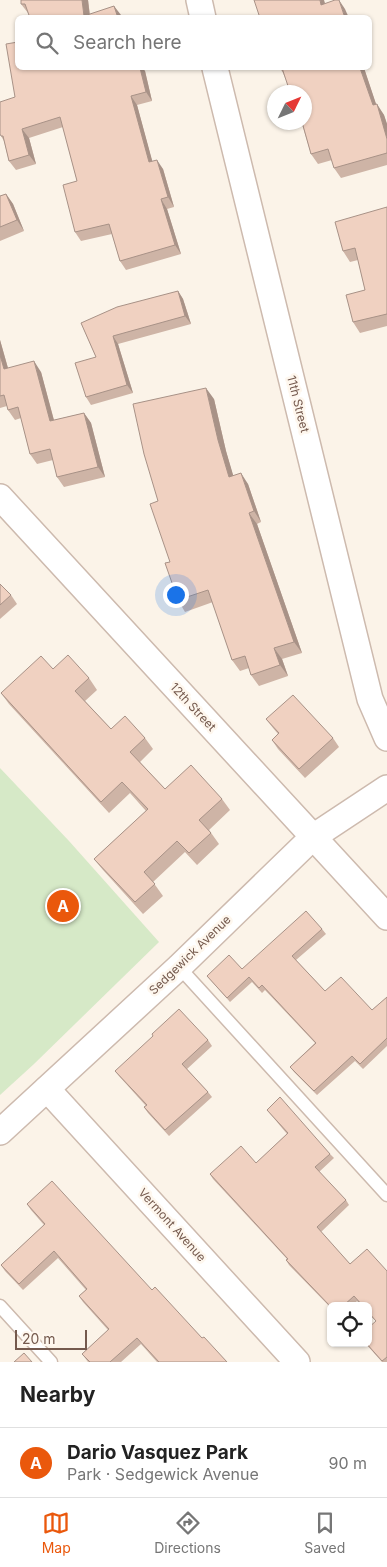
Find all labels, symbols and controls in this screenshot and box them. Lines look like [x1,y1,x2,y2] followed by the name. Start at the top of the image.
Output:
[15,15,372,70] search box
[33,29,61,57] icon: search
[73,31,182,54] text: Search here
[267,85,312,130] north arrow
[284,374,313,434] street label: 11th Street
[163,582,189,608] your location
[167,679,220,734] street label: 12th Street
[47,887,79,925] pin: A
[146,912,234,998] street label: Sedgewick Avenue
[135,1185,209,1264] street label: Vermont Avenue
[327,1302,372,1347] map controls
[327,1302,372,1347] button: locate
[15,1327,88,1350] scale bar
[22,1330,56,1347] text: 20 m
[20,1382,95,1407] text: Nearby
[67,1441,248,1464] text: Dario Vasquez Park
[30,1453,42,1473] text: A
[328,1453,367,1473] text: 90 m
[67,1464,259,1484] text: Park · Sedgewick Avenue
[42,1509,71,1556] tab: Map
[154,1509,221,1556] tab: Directions
[304,1509,345,1556] tab: Saved

